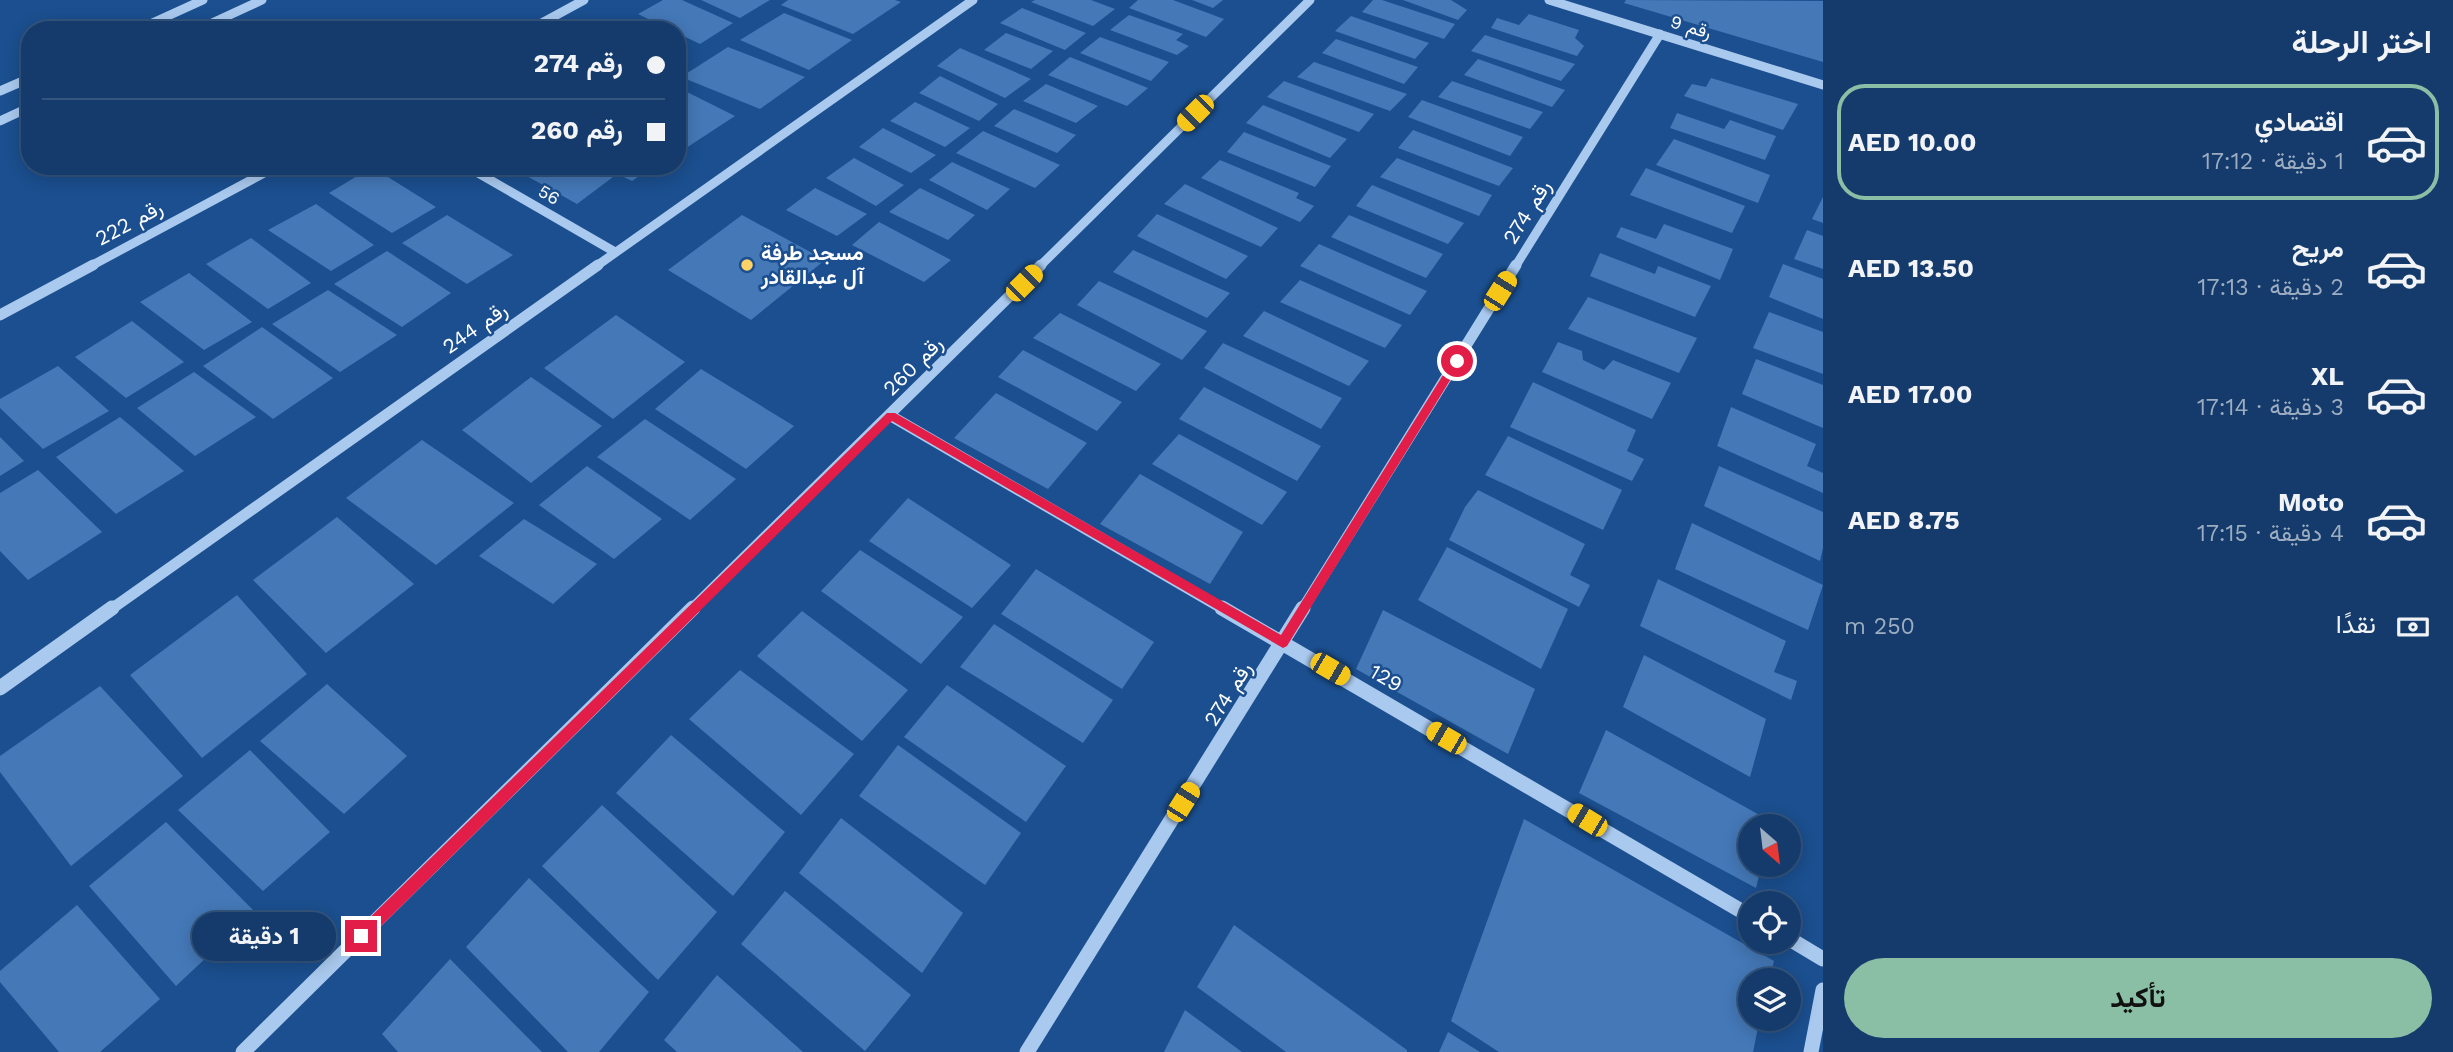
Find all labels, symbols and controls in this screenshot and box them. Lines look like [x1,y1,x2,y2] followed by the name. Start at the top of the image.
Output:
[1667,10,1714,45] street label: رقم 9
[2292,23,2432,61] text: اختر الرحلة
[534,48,623,78] text: رقم 274
[1173,91,1218,135] car
[2255,107,2344,137] text: اقتصادي
[2365,111,2428,174] icon: car
[531,115,623,145] text: رقم 260
[1848,127,1976,157] text: AED 10.00
[2202,148,2344,175] text: 1 دقيقة · 17:12
[1497,175,1558,249] street label: رقم 274
[535,180,564,209] street label: 56
[91,194,168,252] street label: رقم 222
[2292,233,2344,263] text: مريح
[2365,237,2428,300] icon: car
[760,240,865,290] place label: مسجد طرفة آل عبدالقادر
[1848,253,1974,283] text: AED 13.50
[739,257,755,273] marker: مسجد طرفة آل عبدالقادر
[1002,261,1047,305] car
[1480,268,1521,314] car
[2198,274,2344,301] text: 2 دقيقة · 17:13
[438,296,513,360] street label: رقم 244
[878,331,949,402] street label: رقم 260
[1441,345,1473,377] route start
[2311,361,2344,391] text: XL
[2365,363,2428,426] icon: car
[1848,379,1973,409] text: AED 17.00
[2197,394,2344,421] text: 3 دقيقة · 17:14
[2278,487,2344,517] text: Moto
[2365,489,2428,552] icon: car
[1848,505,1960,535] text: AED 8.75
[2197,520,2344,547] text: 4 دقيقة · 17:15
[2394,608,2432,646] icon: cash
[2336,609,2376,639] text: نقدًا
[1844,613,1915,640] text: 250 m
[1307,649,1354,689] car
[1198,657,1259,731] street label: رقم 274
[1366,658,1407,697] street label: 129
[1423,718,1470,758] car
[1163,779,1204,825] car
[1564,800,1611,840] car
[1738,814,1801,877] north arrow
[1738,814,1801,1031] map controls
[1738,891,1801,954] button: locate
[193,912,336,960] callout: 1 دقيقة
[345,920,377,952] route end
[229,923,299,950] text: 1 دقيقة
[1844,958,2432,1038] button: تأكيد
[1738,968,1801,1031] button: layers

